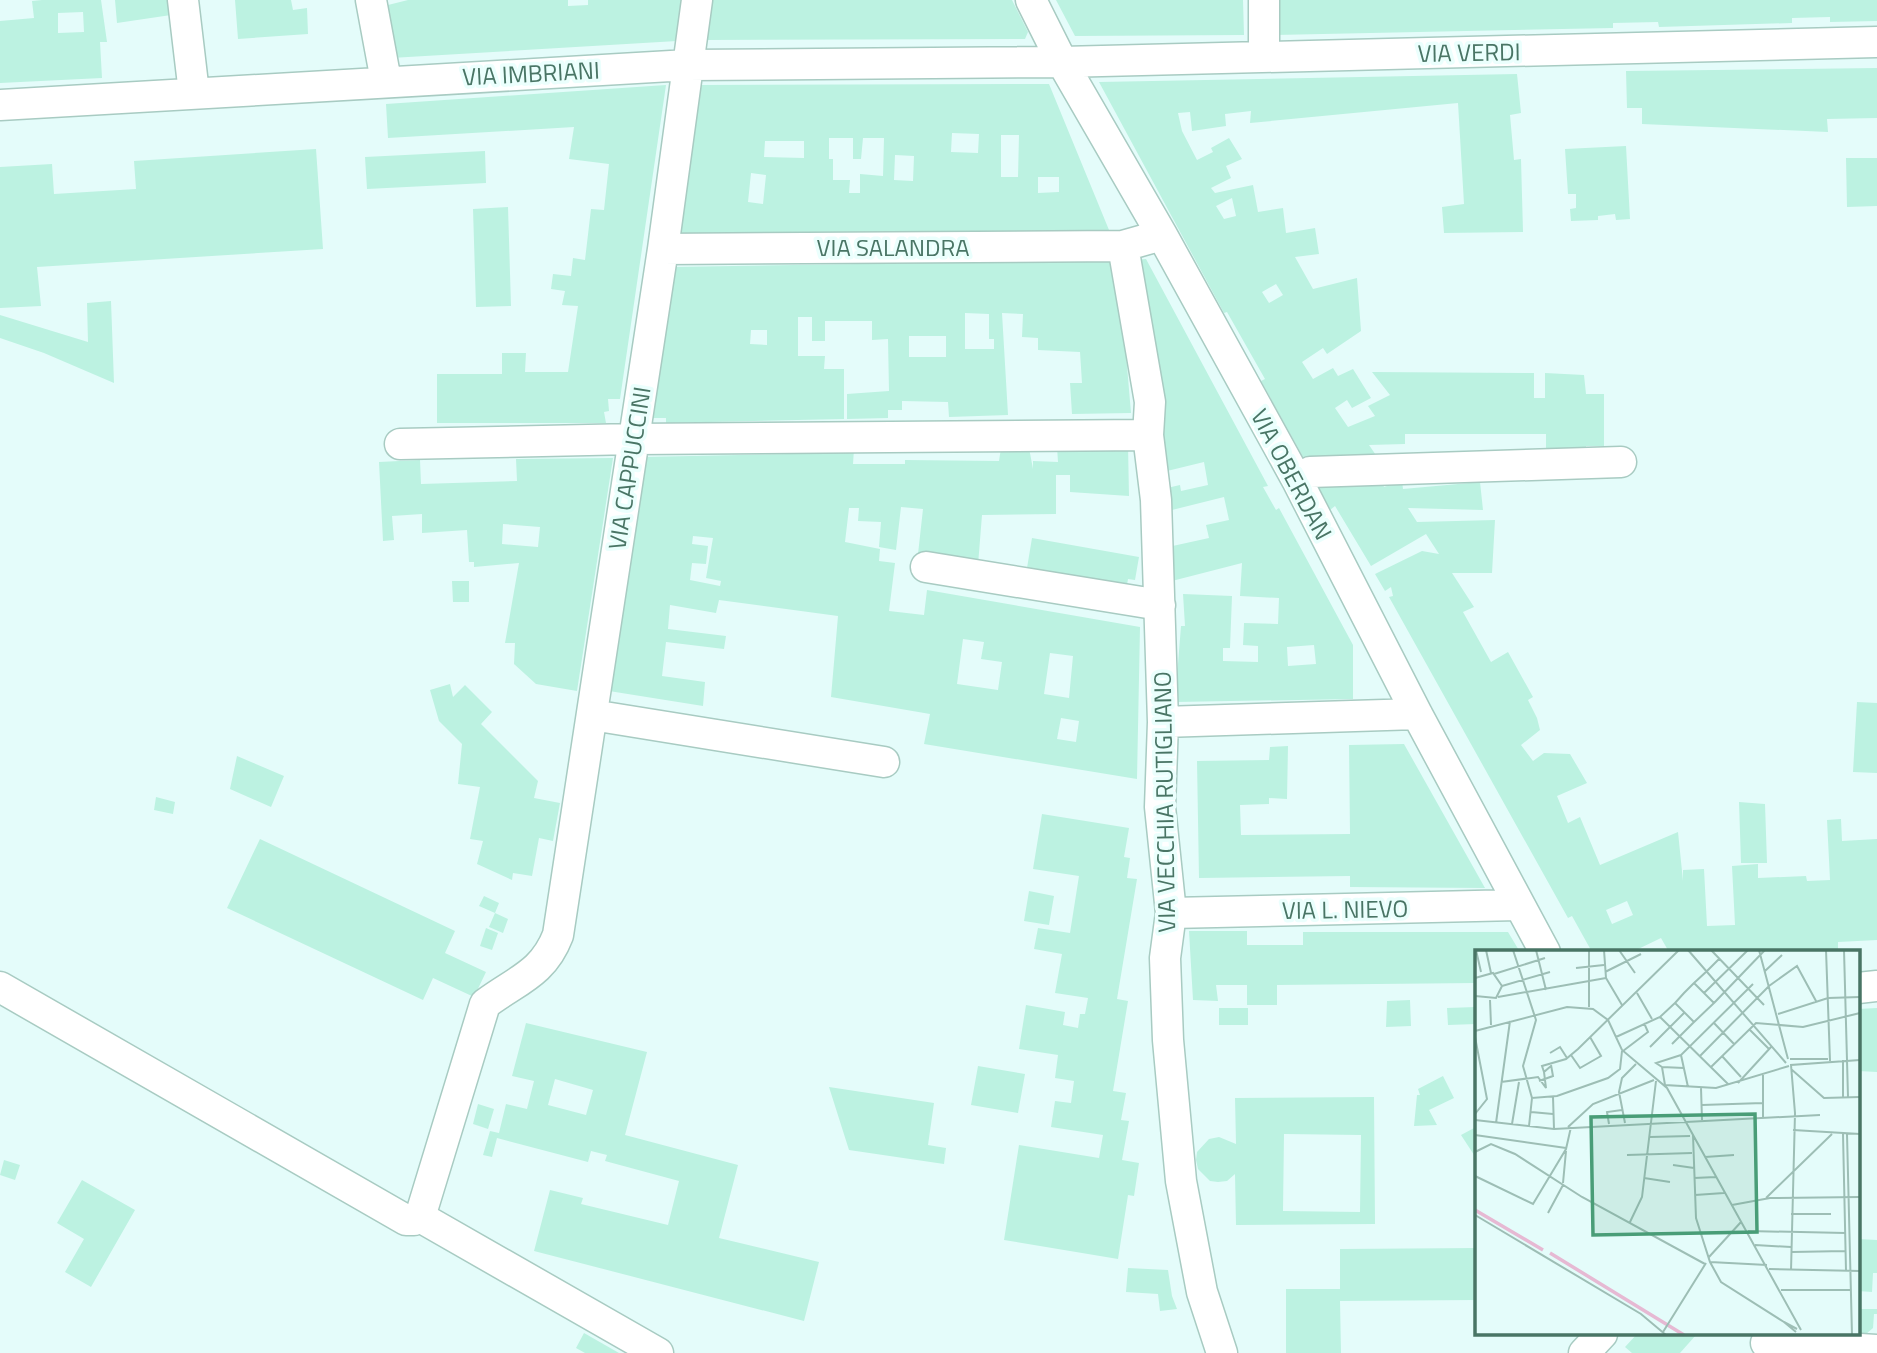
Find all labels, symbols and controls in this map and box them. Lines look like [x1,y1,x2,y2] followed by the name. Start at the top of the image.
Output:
[1417,33,1521,71] street label: VIA VERDI
[461,51,601,95] street label: VIA IMBRIANI
[817,229,969,265] street label: VIA SALANDRA
[598,384,660,552] street label: VIA CAPPUCCINI
[1242,402,1342,546] street label: VIA OBERDAN
[1144,671,1184,933] street label: VIA VECCHIA RUTIGLIANO
[1282,890,1408,928] street label: VIA L. NIEVO
[1475,950,1860,1336] inset map

